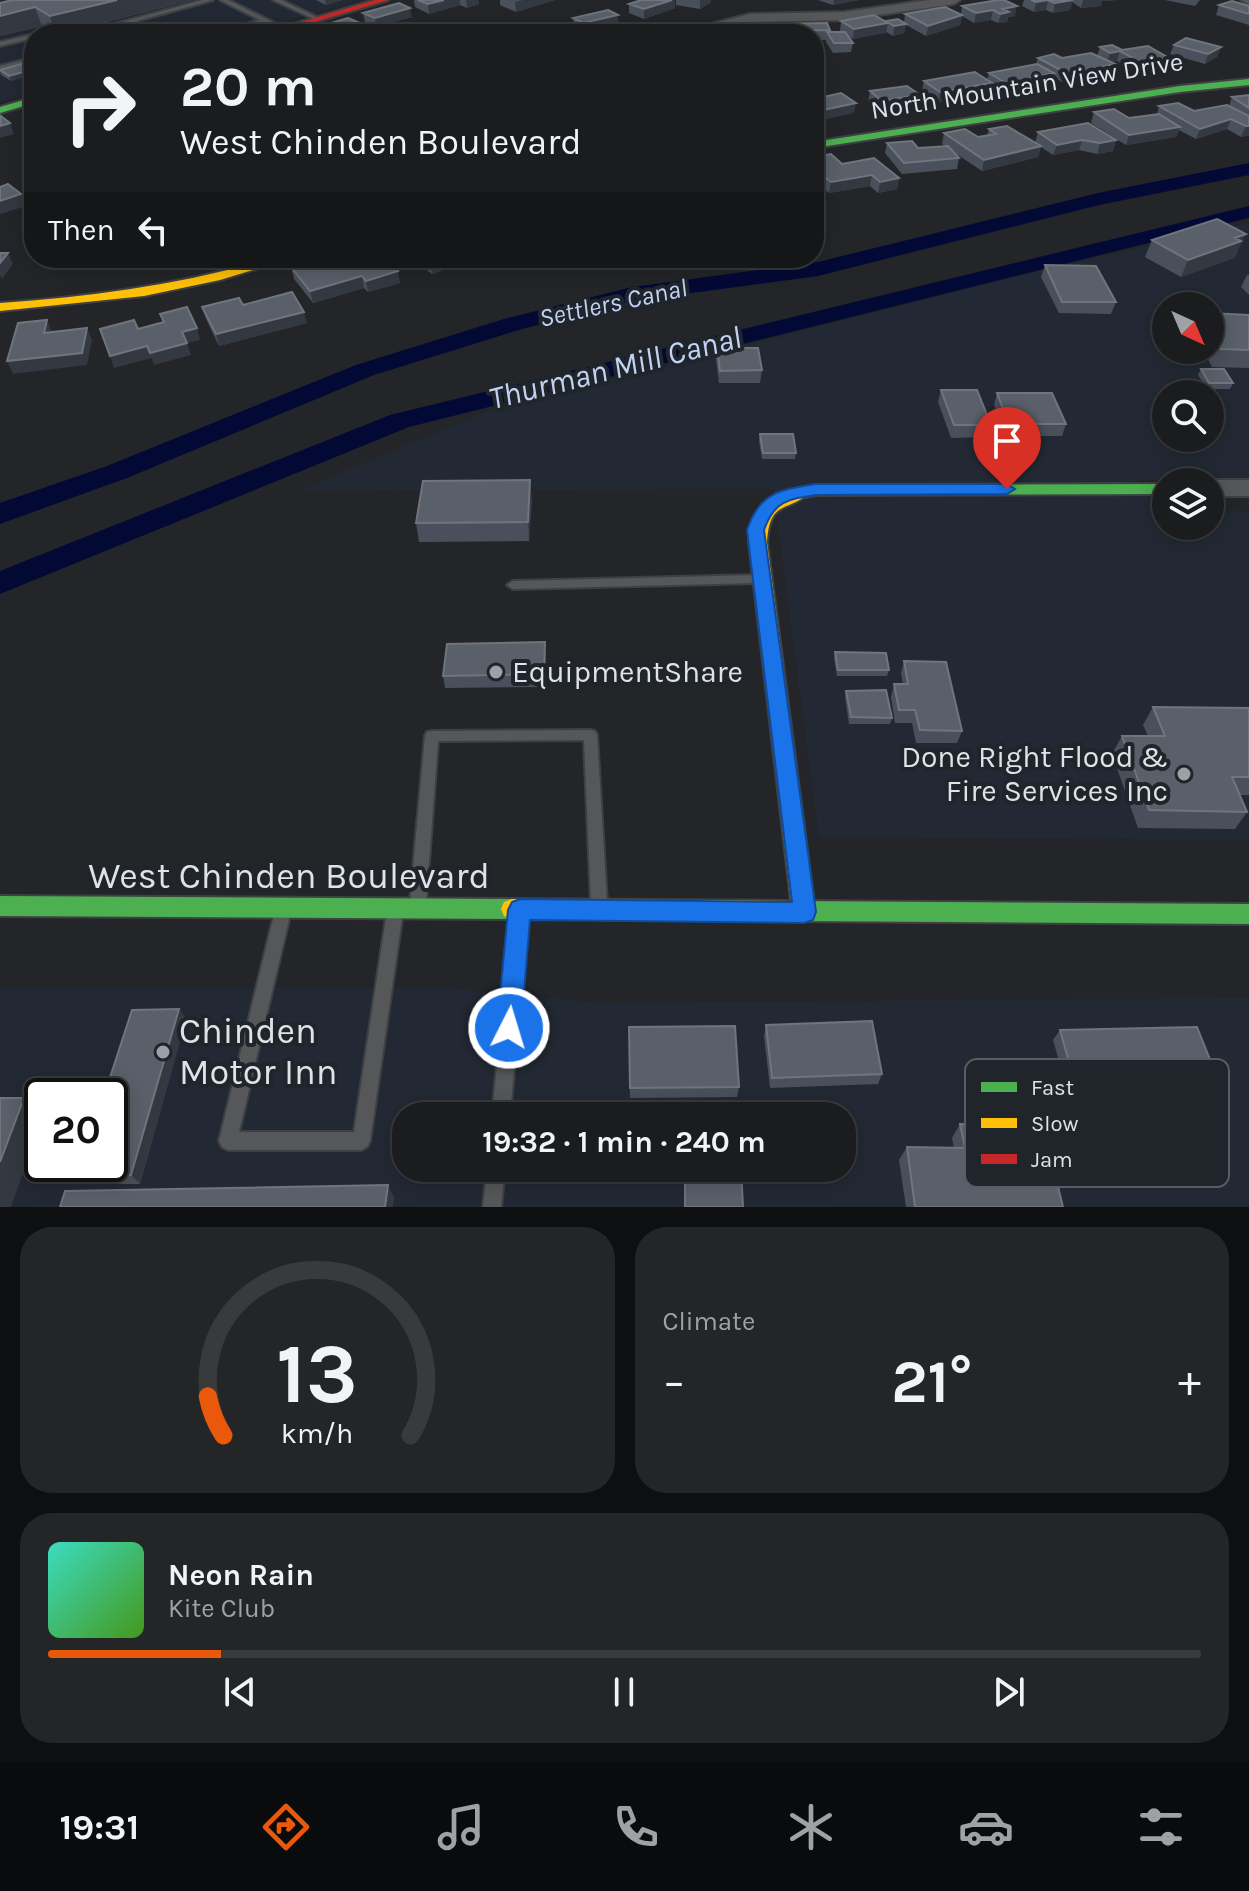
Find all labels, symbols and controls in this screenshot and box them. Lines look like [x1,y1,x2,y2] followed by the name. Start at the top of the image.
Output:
[869,46,1185,126] street label: North Mountain View Drive
[180,54,317,119] text: 20 m
[48,56,152,160] icon: right
[180,121,582,163] text: West Chinden Boulevard
[131,208,175,252] icon: left
[48,212,115,248] text: Then
[536,272,690,334] water label: Settlers Canal
[1152,292,1224,364] north arrow
[1152,292,1224,540] map controls
[485,319,745,417] water label: Thurman Mill Canal
[1152,380,1224,452] button: search
[973,407,1041,489] pin
[985,419,1029,463] icon: arrive
[1152,468,1224,540] button: layers
[512,654,743,690] place label: EquipmentShare
[487,663,505,681] marker: EquipmentShare
[901,739,1168,809] place label: Done Right Flood & Fire Services Inc
[1175,765,1193,783] marker: Done Right Flood & Fire Services Inc
[88,855,490,897] street label: West Chinden Boulevard
[467,986,551,1070] position arrow
[179,1010,337,1093] place label: Chinden Motor Inn
[154,1043,172,1061] marker: Chinden Motor Inn
[965,1059,1229,1187] legend
[1031,1075,1074,1101] text: Fast
[24,1078,128,1182] speed limit sign: 20
[1031,1111,1078,1137] text: Slow
[482,1124,766,1160] text: 19:32 · 1 min · 240 m
[1031,1147,1073,1173] text: Jam
[663,1306,755,1337] text: Climate
[277,1326,358,1423] text: 13
[891,1347,972,1417] text: 21°
[663,1356,686,1407] text: −
[1178,1356,1201,1407] text: +
[281,1417,353,1450] text: km/h
[168,1557,314,1593] text: Neon Rain
[168,1593,275,1624] text: Kite Club
[218,1670,262,1714] icon: previous
[602,1670,646,1714] icon: pause
[987,1670,1031,1714] icon: next
[258,1799,314,1855] icon: directions
[433,1799,489,1855] icon: music
[608,1799,664,1855] icon: phone
[783,1799,839,1855] icon: climate
[958,1799,1014,1855] icon: car
[1133,1799,1189,1855] icon: filters
[60,1806,139,1848] text: 19:31

